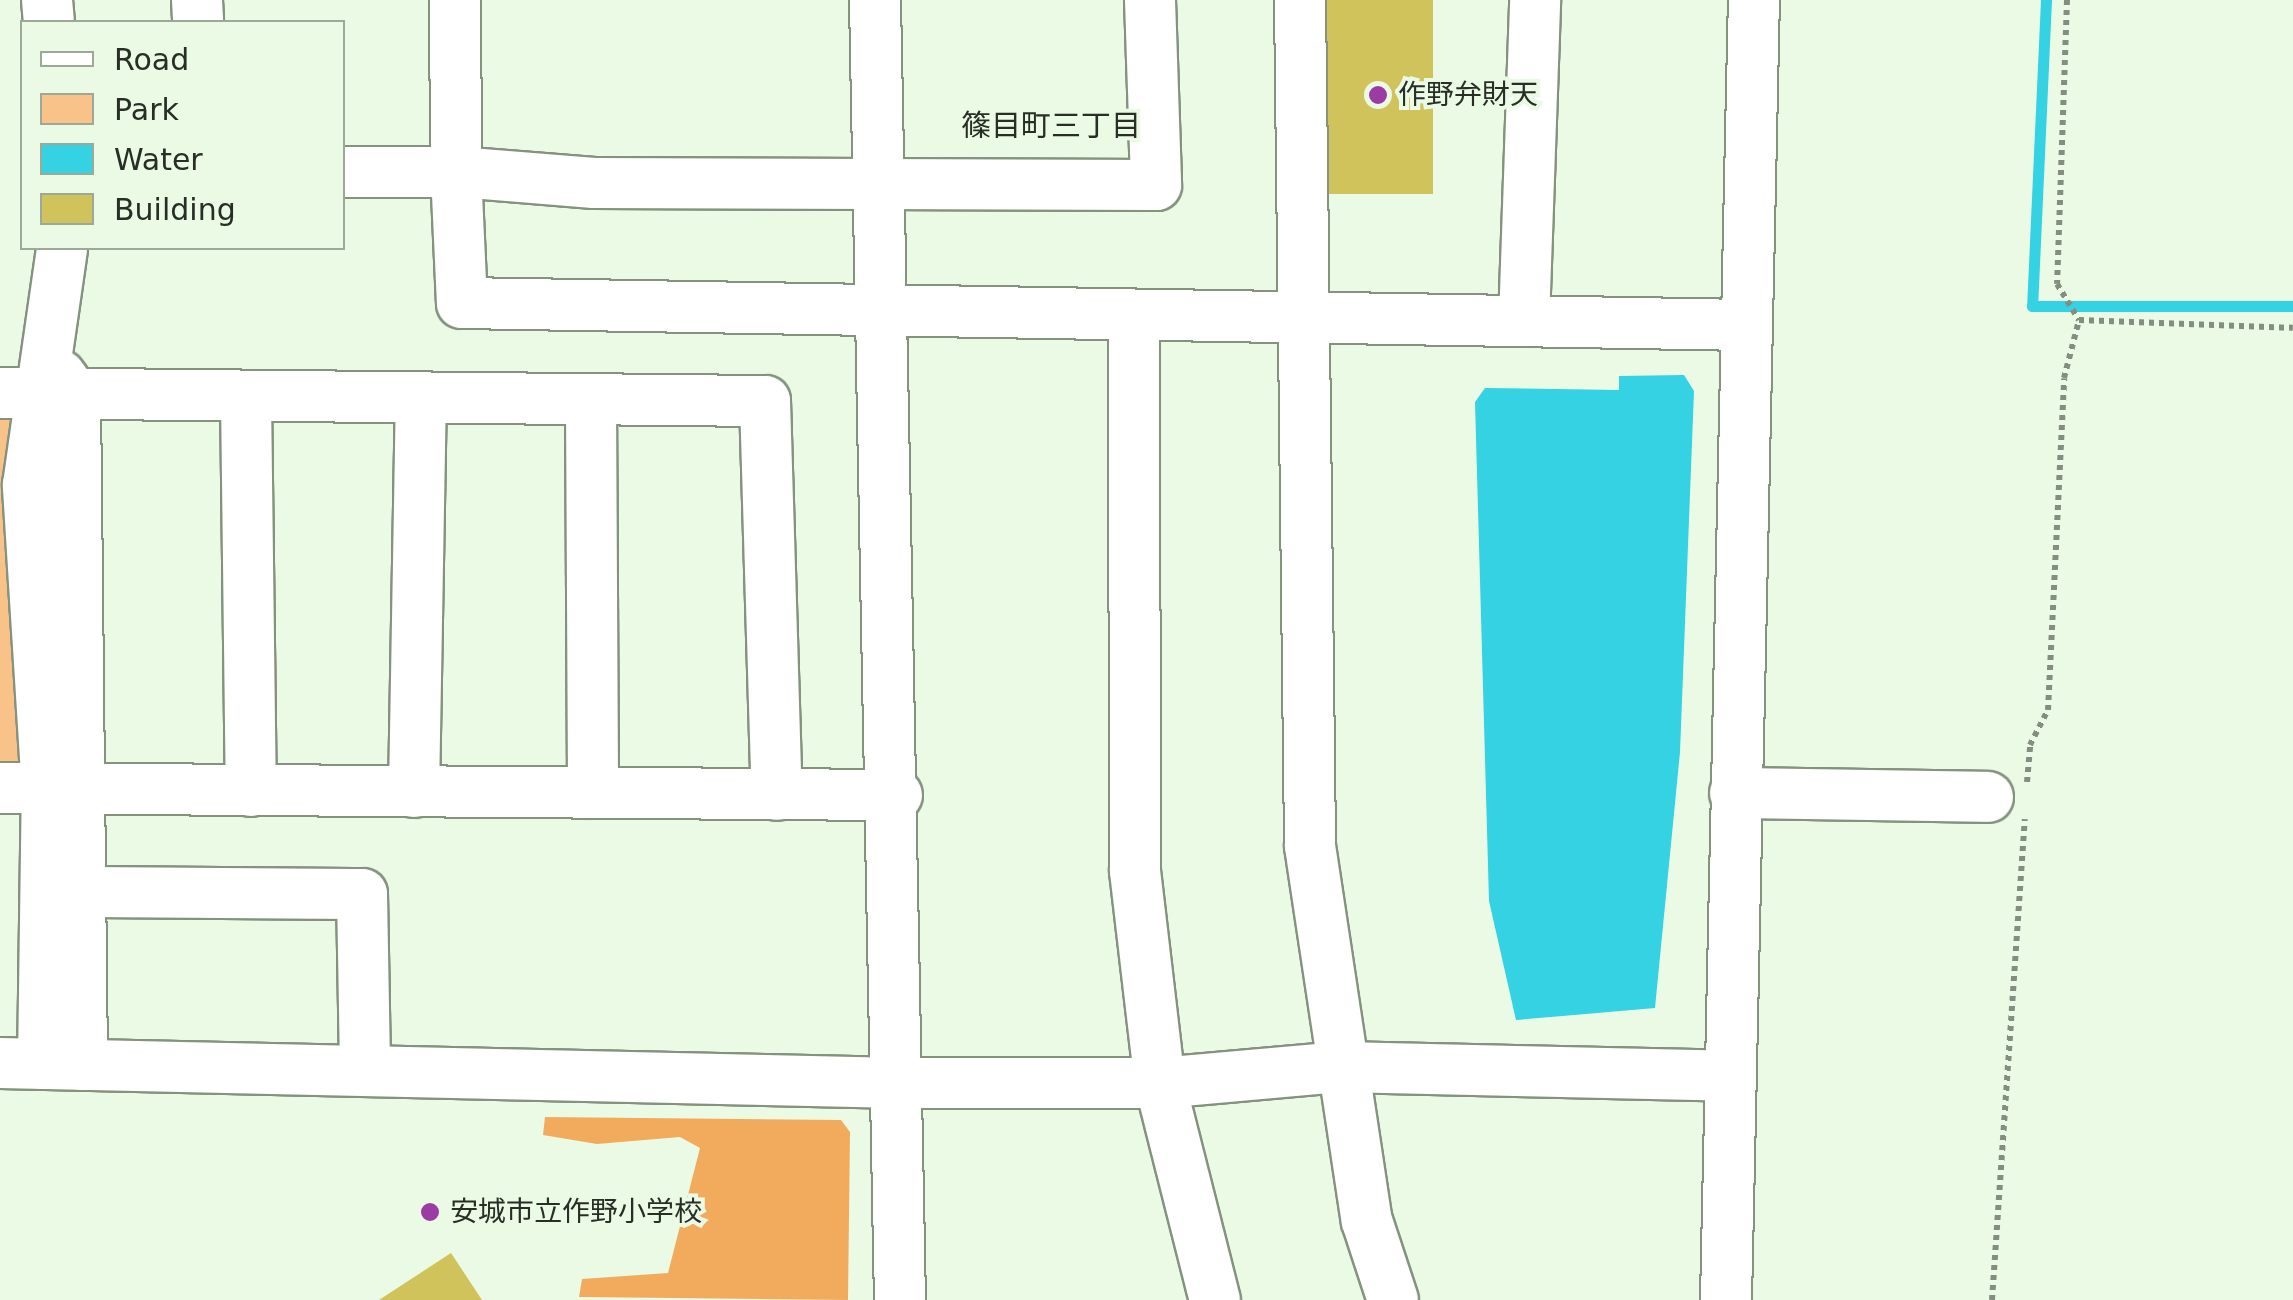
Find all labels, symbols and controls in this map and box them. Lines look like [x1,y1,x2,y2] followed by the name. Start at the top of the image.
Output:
[20,20,345,250] legend
[114,42,189,77] text: Road
[1398,78,1538,112] place label: 作野弁財天
[1367,84,1389,106] marker: 作野弁財天
[114,92,179,127] text: Park
[961,108,1141,144] district label: 篠目町三丁目
[114,142,203,177] text: Water
[114,192,236,227] text: Building
[450,1195,702,1229] place label: 安城市立作野小学校
[419,1201,441,1223] marker: 安城市立作野小学校

